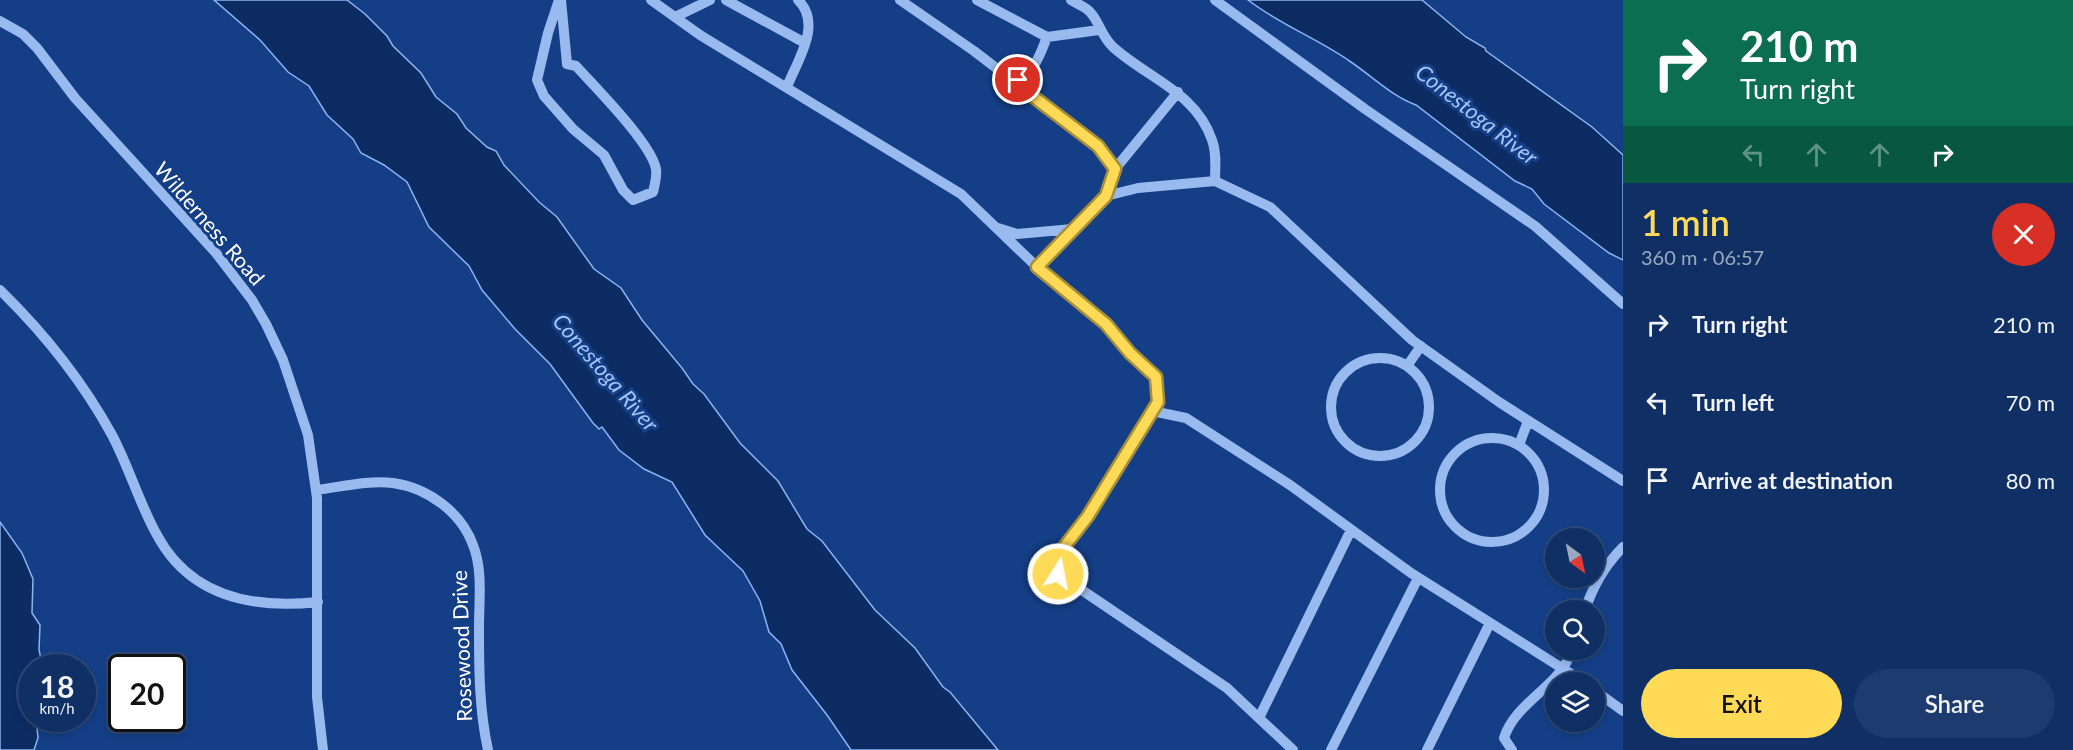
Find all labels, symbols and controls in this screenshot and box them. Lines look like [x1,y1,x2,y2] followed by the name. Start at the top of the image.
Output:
[1740,21,1858,71] text: 210 m
[1641,24,1719,102] icon: right
[992,54,1043,105] pin
[1411,58,1544,170] water label: Conestoga River
[1001,63,1034,96] icon: arrive
[1740,72,1855,105] text: Turn right
[1737,138,1770,171] icon: left
[1800,138,1833,171] icon: ahead
[1863,138,1896,171] icon: ahead
[1926,138,1959,171] icon: right
[150,156,270,290] street label: Wilderness Road
[1641,200,1730,244] text: 1 min
[1992,203,2055,266] button: close
[1641,245,1764,269] text: 360 m · 06:57
[547,307,665,437] water label: Conestoga River
[1641,308,1674,341] icon: right
[1692,311,1787,338] text: Turn right
[1993,311,2055,338] text: 210 m
[1641,386,1674,419] icon: left
[1692,389,1774,416] text: Turn left
[2006,389,2055,416] text: 70 m
[1641,464,1674,497] icon: arrive
[1692,467,1893,494] text: Arrive at destination
[2006,467,2055,494] text: 80 m
[1545,528,1605,588] north arrow
[1545,528,1605,732] map controls
[1026,542,1090,606] position arrow
[446,570,476,722] street label: Rosewood Drive
[1545,600,1605,660] button: search
[108,654,186,732] speed limit sign: 20
[40,668,74,704] text: 18
[1641,669,1842,738] button: Exit
[1854,669,2055,738] button: Share
[1545,672,1605,732] button: layers
[39,699,75,717] text: km/h

